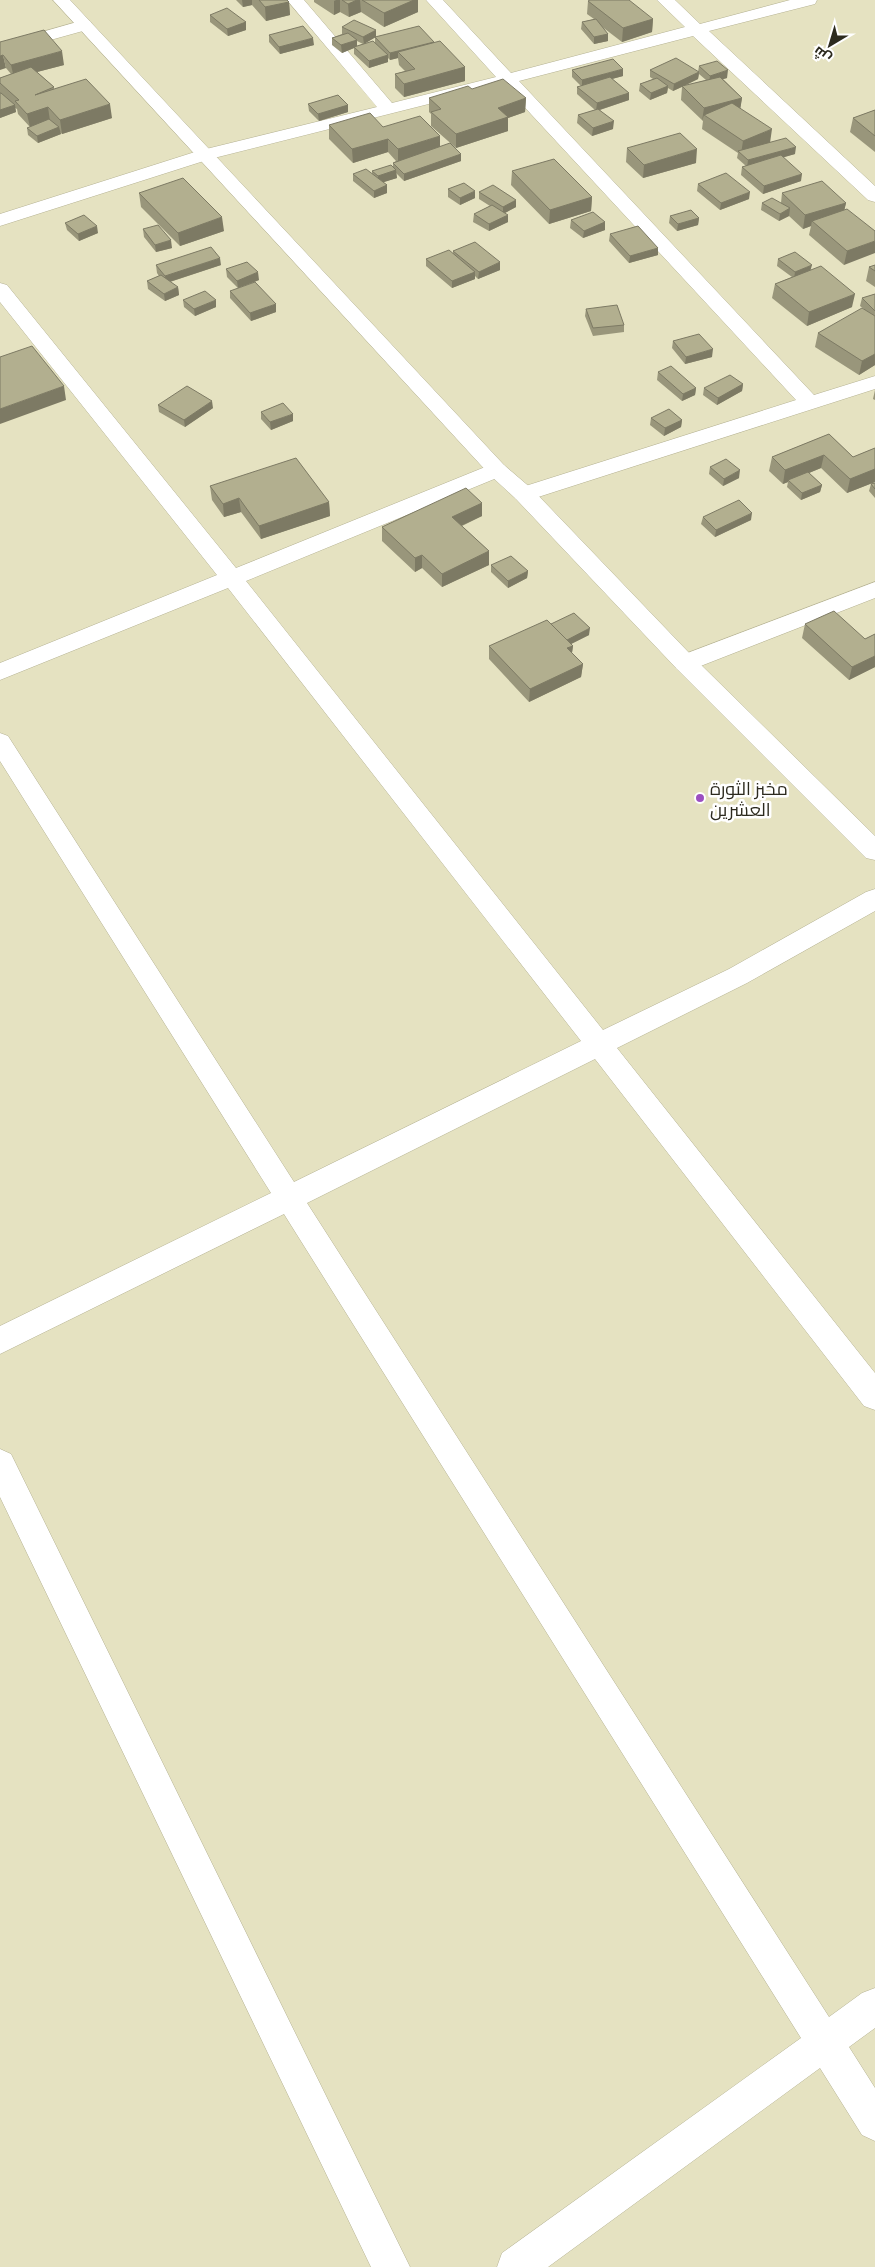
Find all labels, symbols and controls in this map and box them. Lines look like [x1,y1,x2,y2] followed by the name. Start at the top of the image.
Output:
[805,20,855,70] north arrow
[807,39,837,71] text: ش
[710,772,788,826] place label: مخبز الثورة العشرين
[694,792,706,804] marker: مخبز الثورة العشرين

